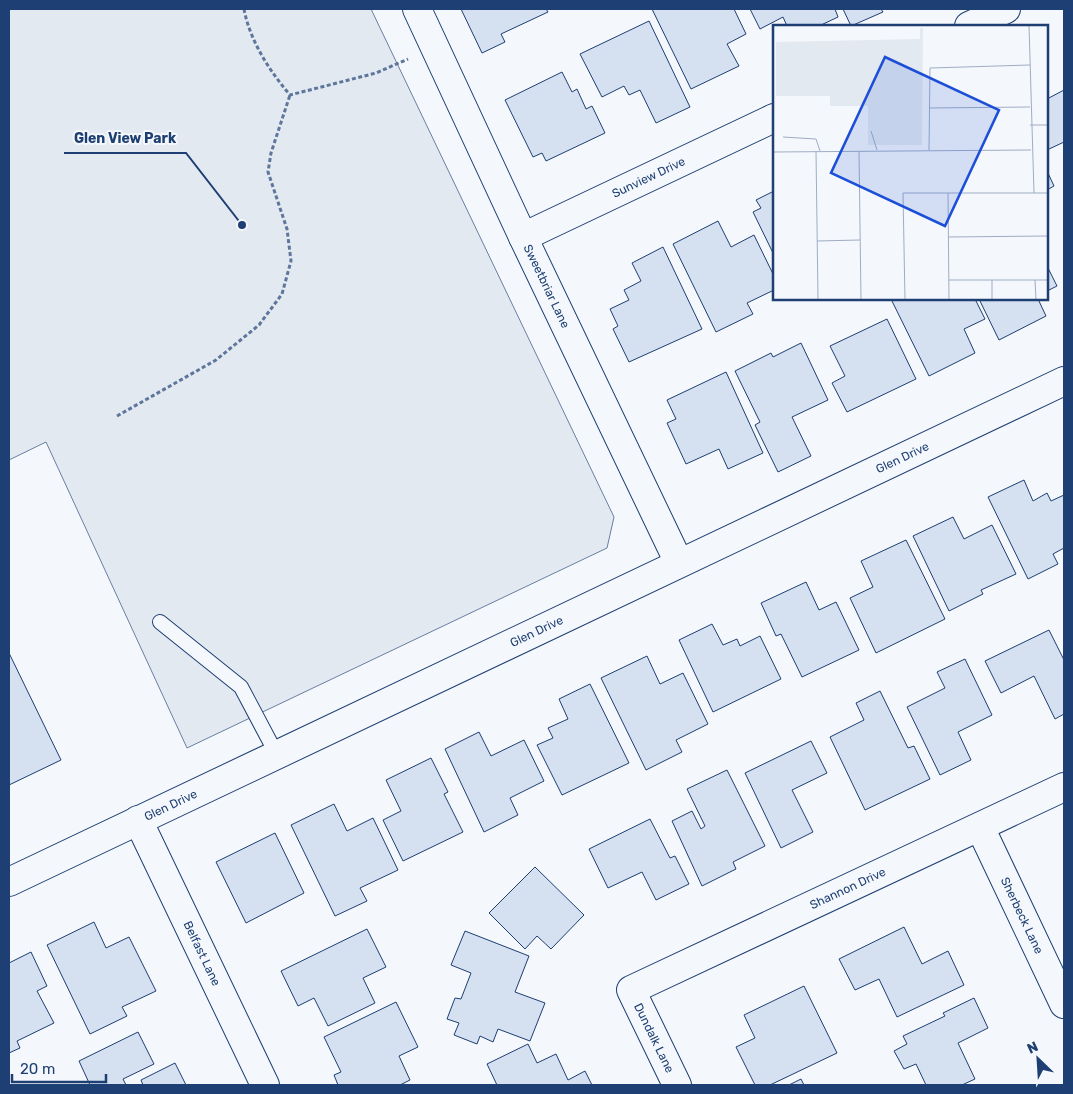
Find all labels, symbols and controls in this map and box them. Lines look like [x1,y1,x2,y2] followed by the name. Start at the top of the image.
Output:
[773,25,1048,300] inset map
[64,124,186,153] callout: Glen View Park
[74,130,177,147] text: Glen View Park
[610,154,688,201] street label: Sunview Drive
[521,242,573,331] street label: Sweetbriar Lane
[874,439,931,476] street label: Glen Drive
[508,613,566,650] street label: Glen Drive
[142,787,200,824] street label: Glen Drive
[808,864,888,912] street label: Shannon Drive
[998,875,1046,956] street label: Sherbeck Lane
[181,919,224,988] street label: Belfast Lane
[631,1001,677,1075] street label: Dundalk Lane
[1013,1034,1063,1084] north arrow
[1025,1038,1041,1058] text: N
[12,1052,106,1084] scale bar
[20,1060,55,1078] text: 20 m

